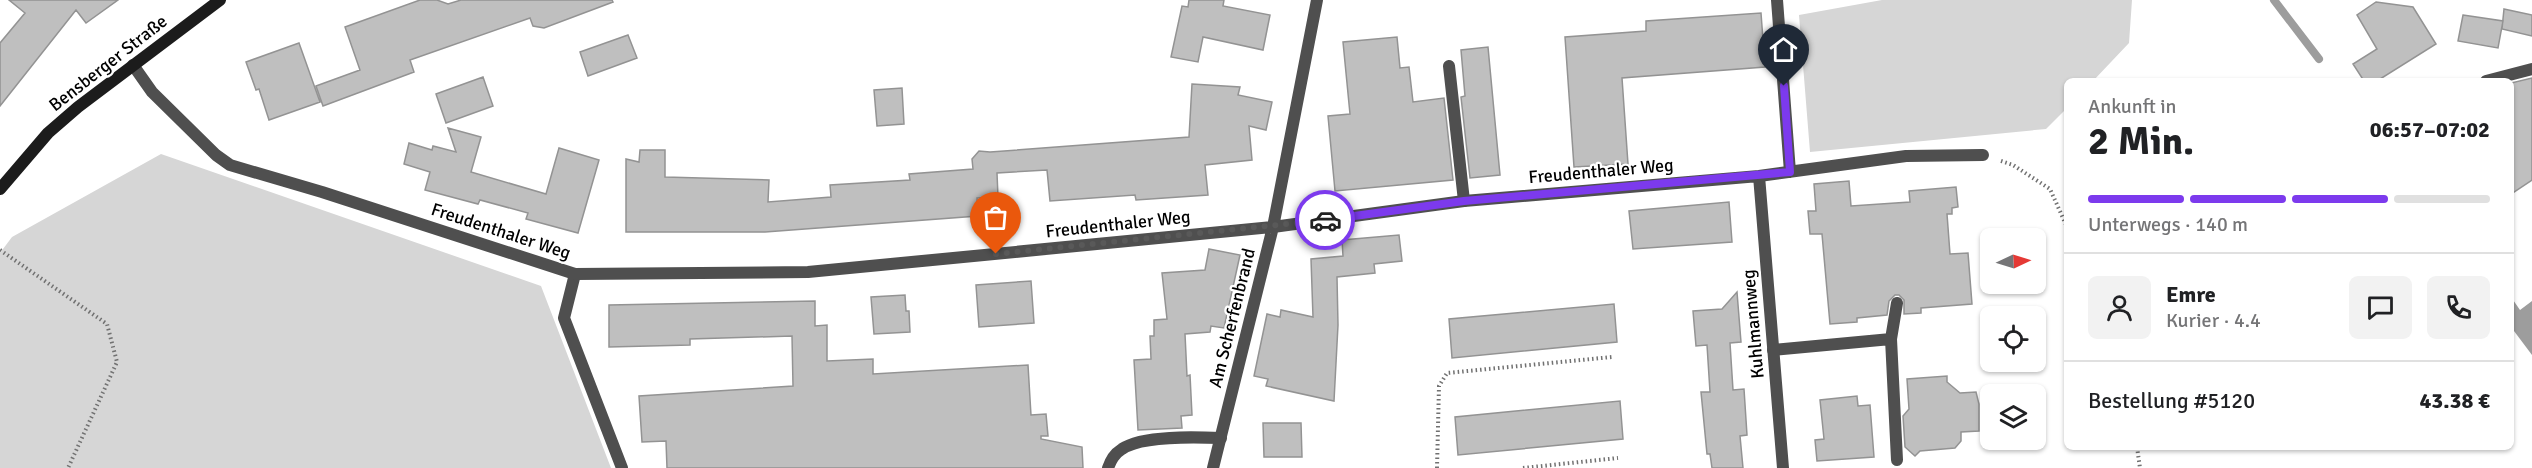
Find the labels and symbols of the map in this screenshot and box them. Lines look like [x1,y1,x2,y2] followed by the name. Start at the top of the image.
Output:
[45,10,171,116] street label: Bensberger Straße
[1758,24,1809,86] pin
[1528,154,1674,188] street label: Freudenthaler Weg
[1295,190,1355,250] courier
[970,192,1021,254] pin
[428,198,574,264] street label: Freudenthaler Weg
[1044,205,1192,243] street label: Freudenthaler Weg
[1980,228,2046,294] north arrow
[1204,246,1260,390] street label: Am Scherfenbrand
[1737,269,1769,379] street label: Kuhlmannweg

